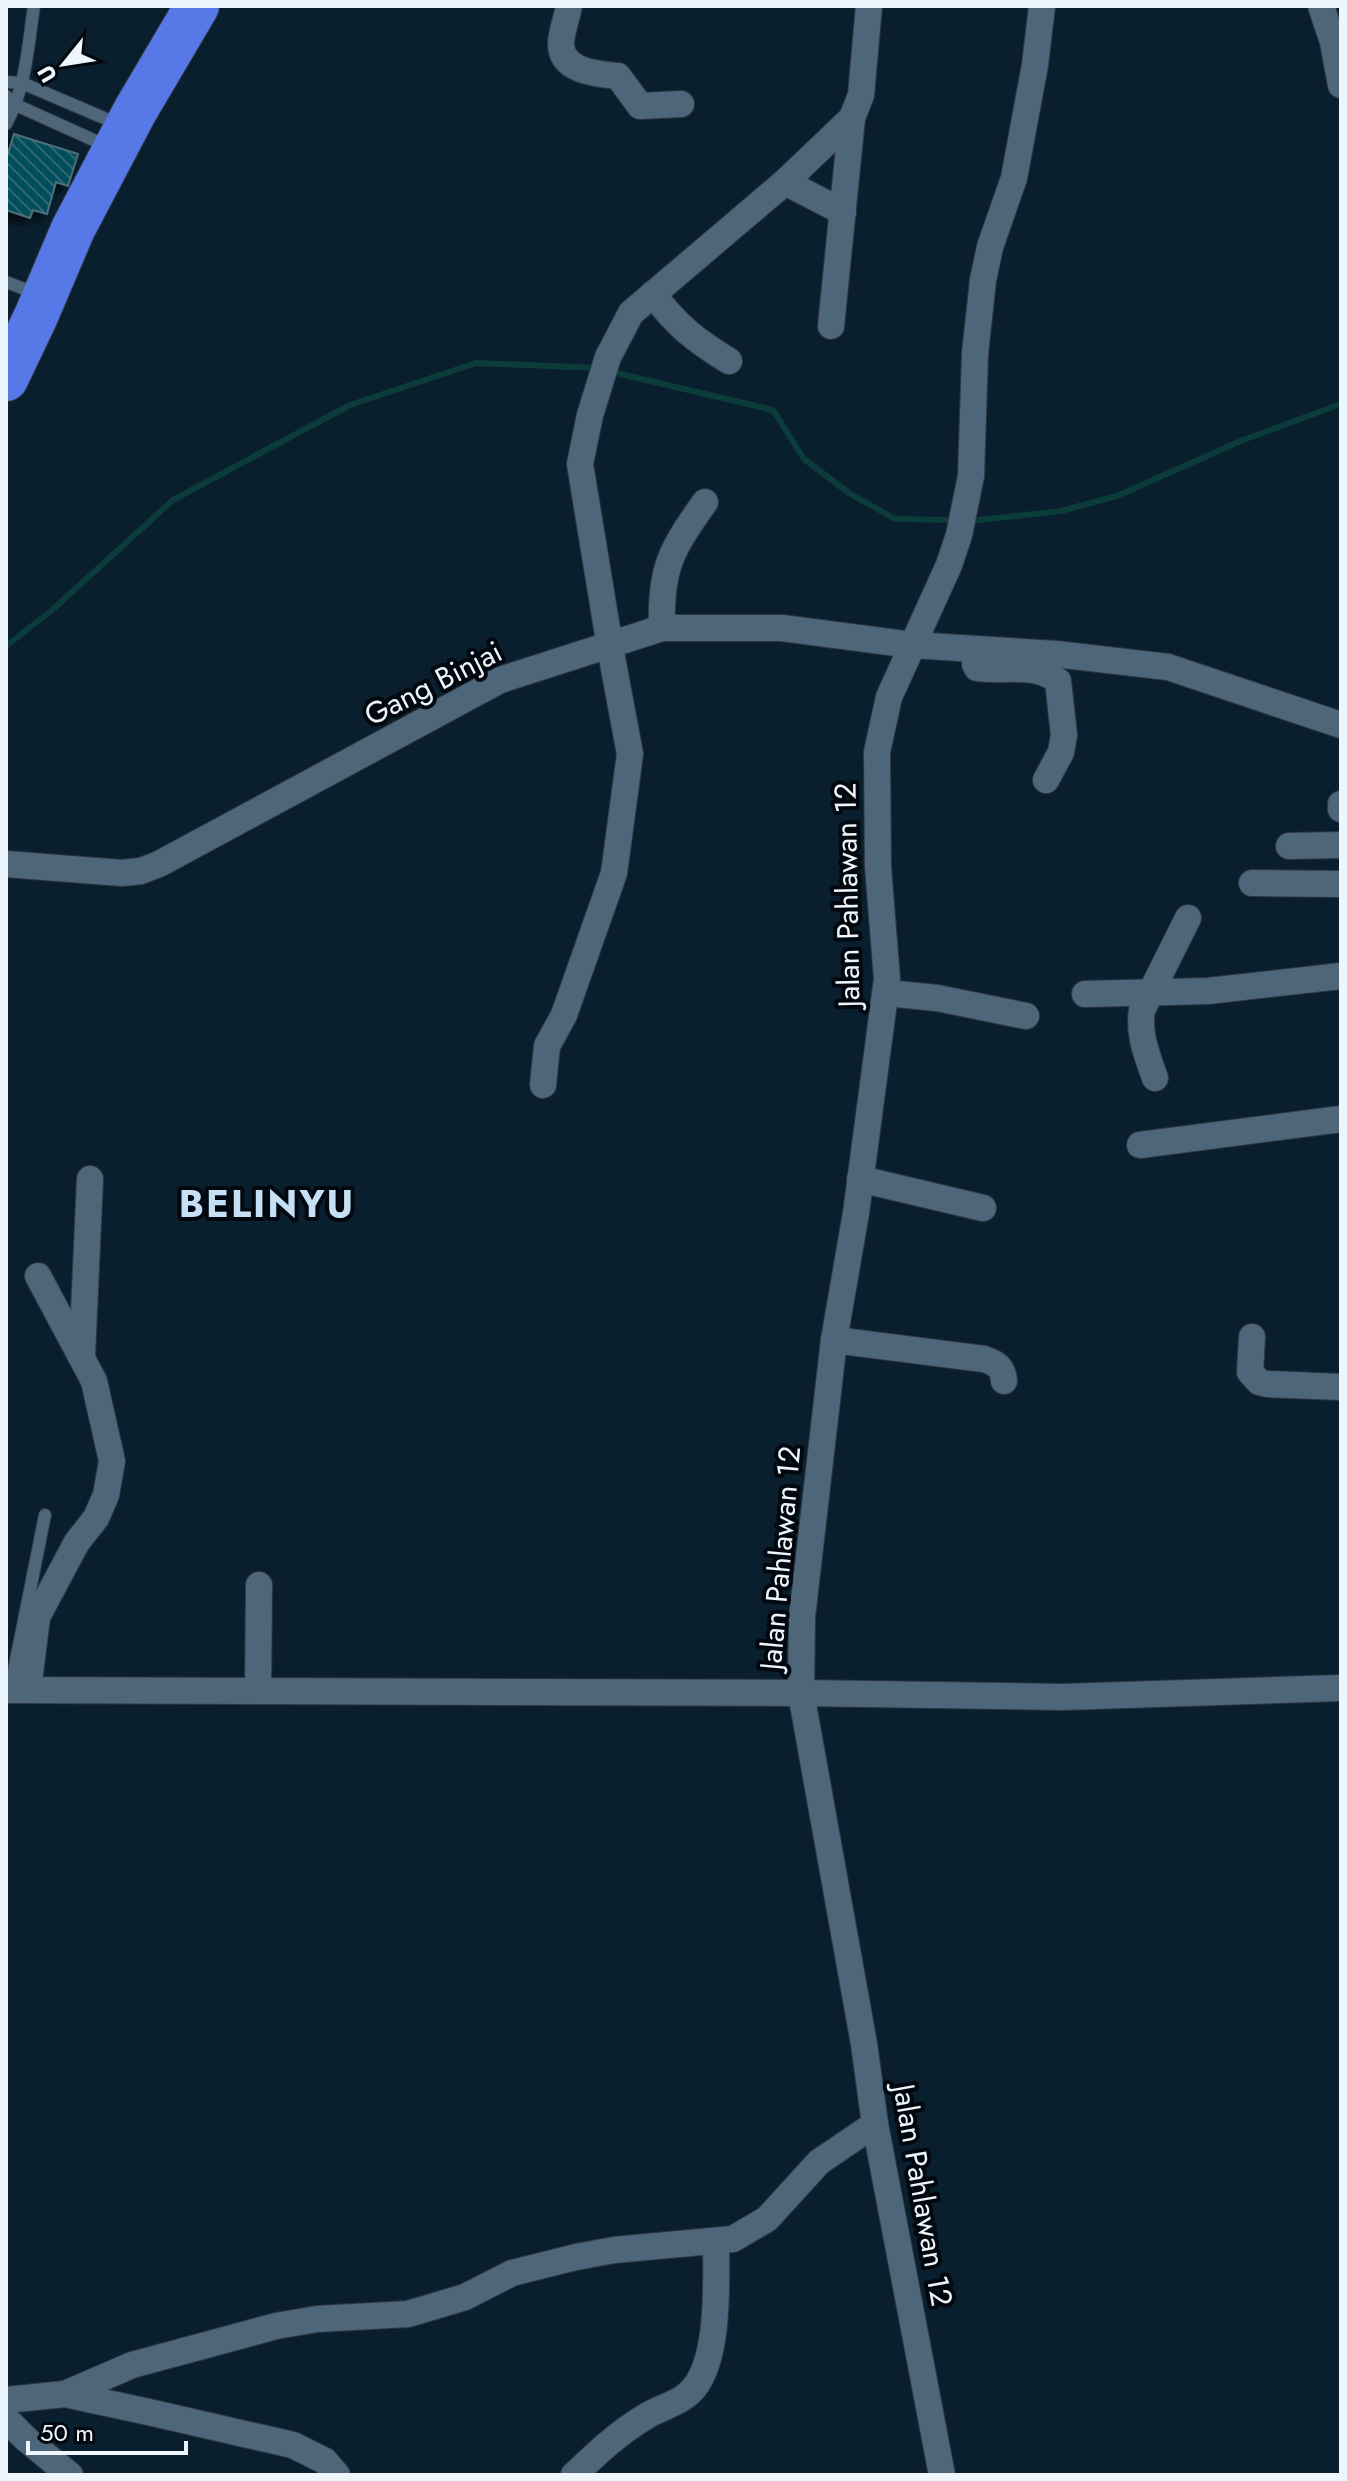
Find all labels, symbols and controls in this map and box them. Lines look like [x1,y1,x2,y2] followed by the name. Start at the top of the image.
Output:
[24,24,104,104] north arrow
[29,59,64,89] text: U
[357,630,509,736] street label: Gang Binjai
[824,782,871,1012] street label: Jalan Pahlawan 12
[179,1176,355,1231] district label: BELINYU
[748,1444,811,1676] street label: Jalan Pahlawan 12
[882,2077,964,2309] street label: Jalan Pahlawan 12
[28,2405,186,2455] scale bar
[40,2415,94,2450] text: 50 m

